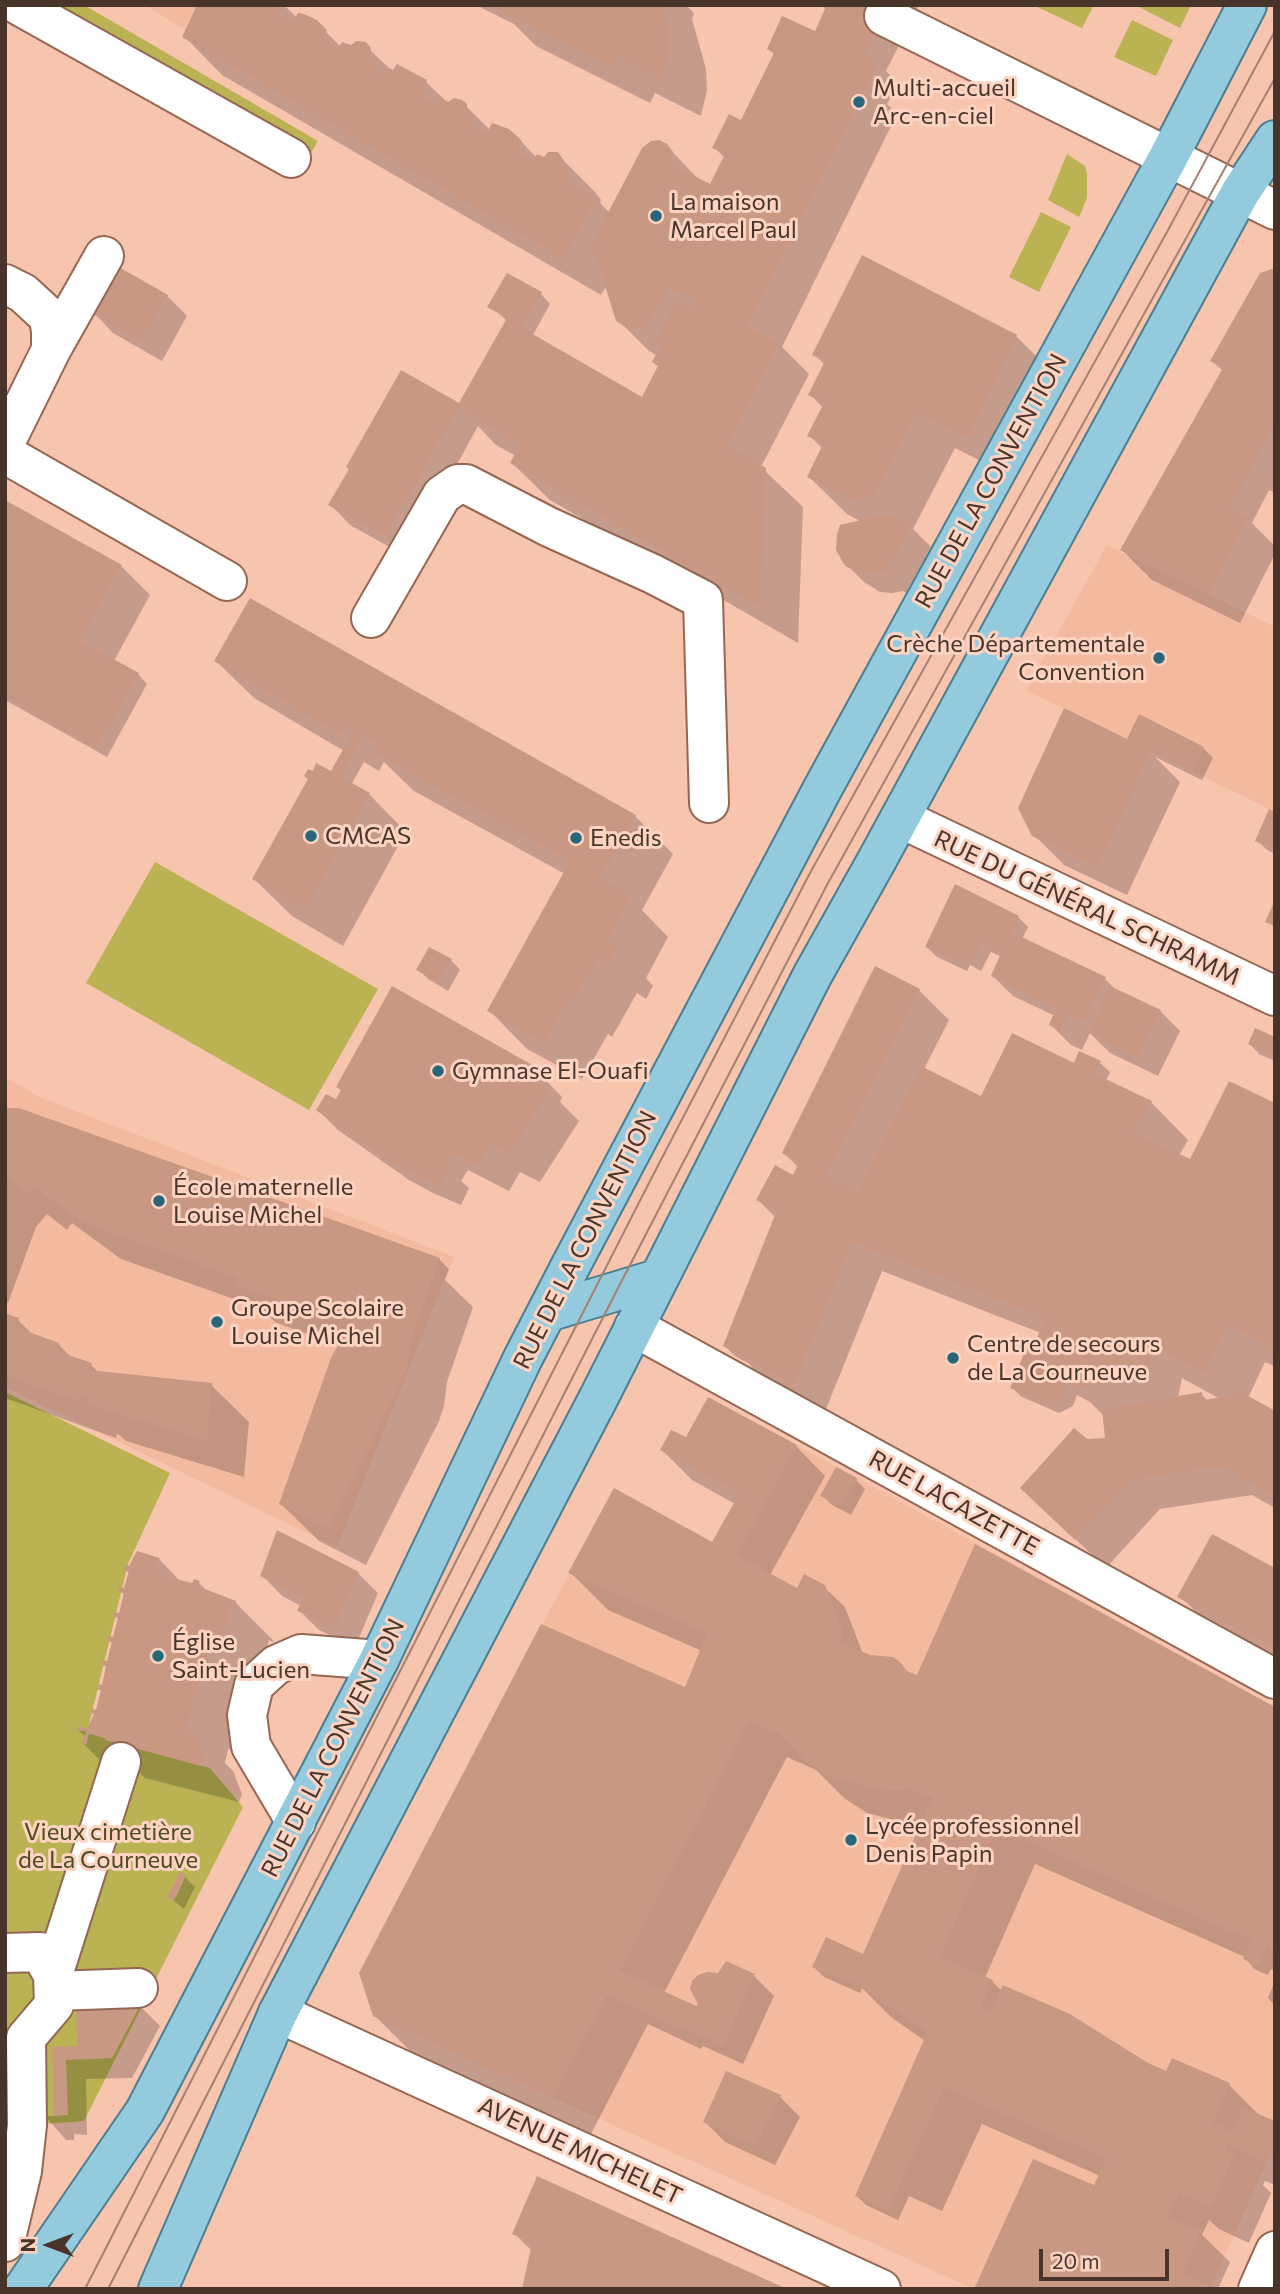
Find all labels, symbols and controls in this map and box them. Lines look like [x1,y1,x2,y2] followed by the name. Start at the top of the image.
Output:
[873,74,1016,130] place label: Multi-accueil Arc-en-ciel
[851,94,867,110] marker: Multi-accueil Arc-en-ciel
[670,188,797,244] place label: La maison Marcel Paul
[648,208,664,224] marker: La maison Marcel Paul
[909,349,1073,613] street label: RUE DE LA CONVENTION
[886,630,1145,686] place label: Crèche Départementale Convention
[1151,650,1167,666] marker: Crèche Départementale Convention
[325,822,411,850] place label: CMCAS
[590,824,662,852] place label: Enedis
[930,824,1244,992] street label: RUE DU GÉNÉRAL SCHRAMM
[303,828,319,844] marker: CMCAS
[568,830,584,846] marker: Enedis
[452,1057,649,1085] place label: Gymnase El-Ouafi
[430,1063,446,1079] marker: Gymnase El-Ouafi
[507,1106,663,1374] street label: RUE DE LA CONVENTION
[173,1173,353,1229] place label: École maternelle Louise Michel
[151,1193,167,1209] marker: École maternelle Louise Michel
[231,1294,404,1350] place label: Groupe Scolaire Louise Michel
[209,1314,225,1330] marker: Groupe Scolaire Louise Michel
[967,1330,1161,1386] place label: Centre de secours de La Courneuve
[945,1350,961,1366] marker: Centre de secours de La Courneuve
[864,1444,1044,1562] street label: RUE LACAZETTE
[255,1614,411,1882] street label: RUE DE LA CONVENTION
[172,1628,310,1684] place label: Église Saint-Lucien
[150,1648,166,1664] marker: Église Saint-Lucien
[865,1812,1080,1868] place label: Lycée professionnel Denis Papin
[18,1818,198,1874] park label: Vieux cimetière de La Courneuve
[843,1832,859,1848] marker: Lycée professionnel Denis Papin
[473,2091,687,2211] street label: AVENUE MICHELET
[14,2210,84,2280] north arrow
[1042,2234,1172,2278] scale bar
[16,2238,39,2252] text: N
[1052,2248,1100,2273] text: 20 m

